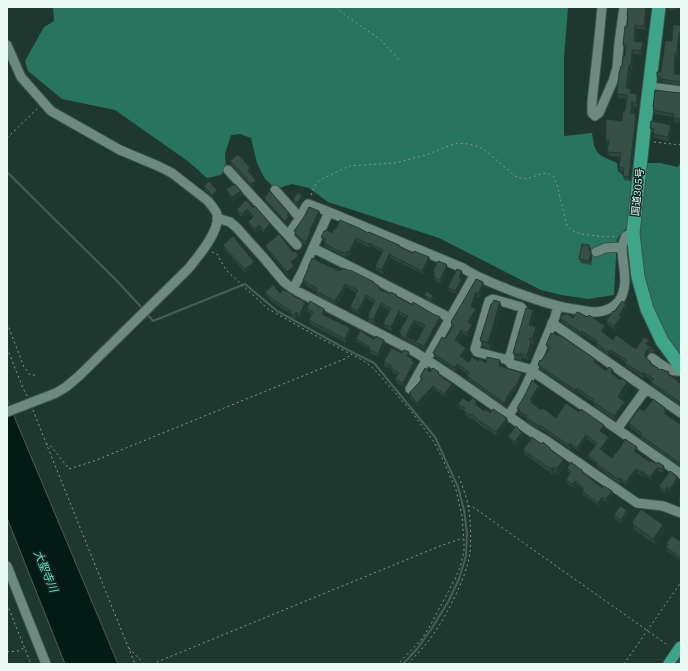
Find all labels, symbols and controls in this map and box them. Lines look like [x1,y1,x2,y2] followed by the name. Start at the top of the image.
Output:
[629,168,646,217] street label: 国道305号
[31,548,61,595] water label: 大聖寺川

